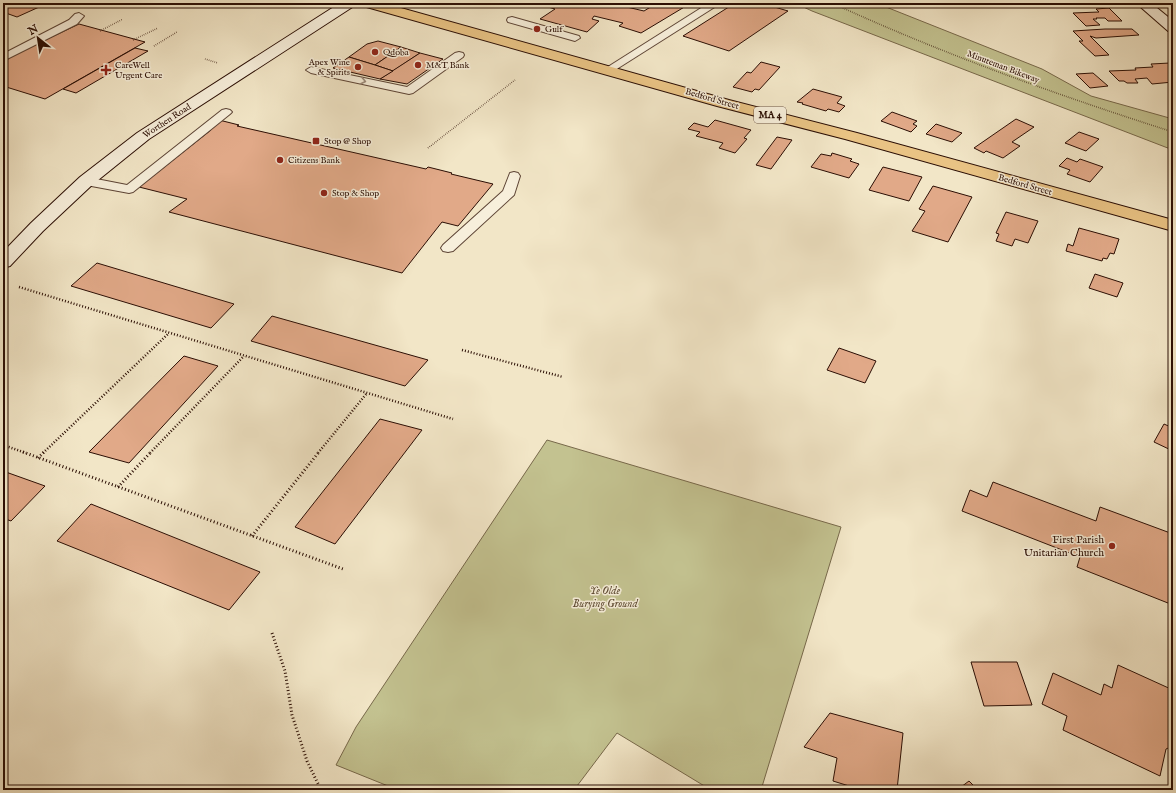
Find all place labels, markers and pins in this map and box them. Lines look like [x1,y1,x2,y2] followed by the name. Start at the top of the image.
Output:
[532,24,542,34] marker: Gulf
[545,24,564,35] place label: Gulf
[370,47,380,57] marker: Qdoba
[383,47,409,58] place label: Qdoba
[308,57,350,78] place label: Apex Wine & Spirits
[115,60,162,81] place label: CareWell Urgent Care
[413,60,423,70] marker: M&T Bank
[426,60,469,71] place label: M&T Bank
[353,62,363,72] marker: Apex Wine & Spirits
[100,64,112,76] marker: CareWell Urgent Care
[311,136,321,146] marker: Stop @ Shop
[324,136,371,147] place label: Stop @ Shop
[275,155,285,165] marker: Citizens Bank
[288,155,340,166] place label: Citizens Bank
[319,188,329,198] marker: Stop & Shop
[332,188,379,199] place label: Stop & Shop
[1024,533,1104,560] place label: First Parish Unitarian Church
[1107,541,1117,551] marker: First Parish Unitarian Church

